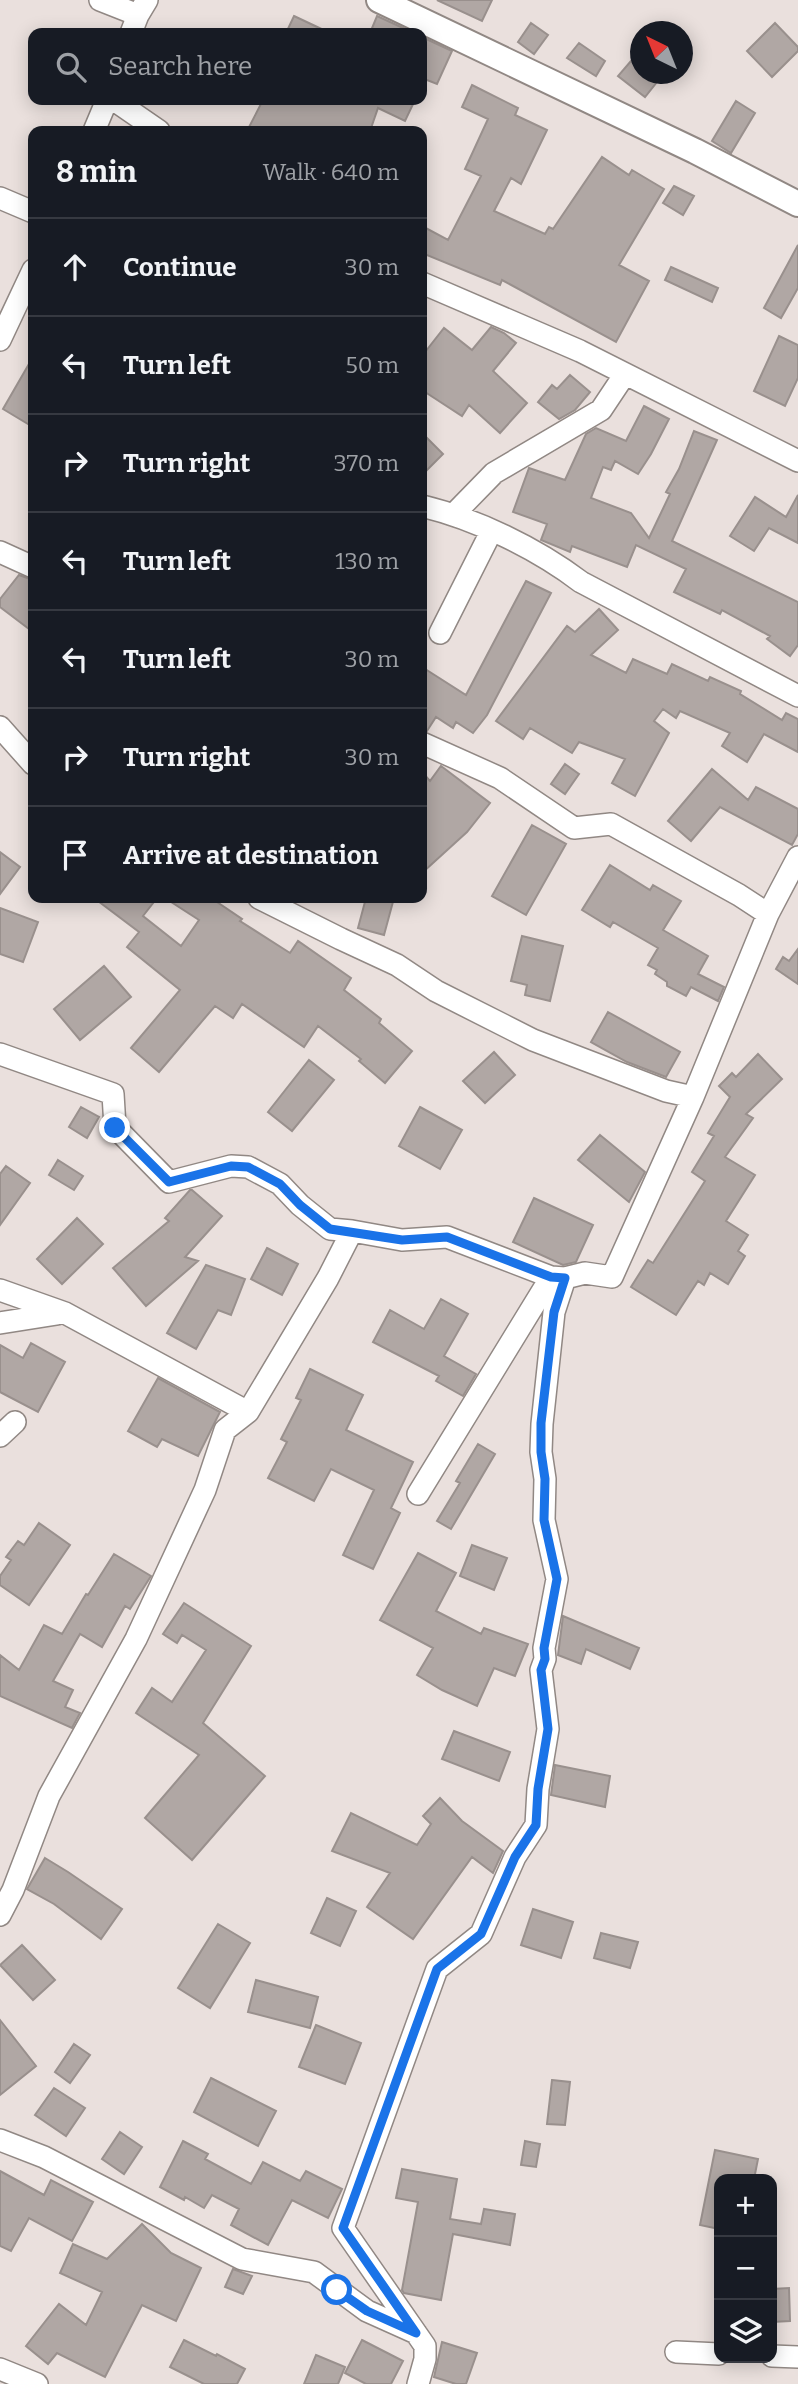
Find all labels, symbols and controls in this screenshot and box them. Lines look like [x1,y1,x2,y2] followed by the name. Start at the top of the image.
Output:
[630,21,693,84] north arrow
[28,28,427,105] search box
[52,48,90,86] icon: search
[108,51,252,82] text: Search here
[56,154,137,190] text: 8 min
[263,158,399,186] text: Walk · 640 m
[56,248,94,286] icon: ahead
[123,252,237,283] text: Continue
[345,253,399,281] text: 30 m
[56,346,94,384] icon: left
[123,350,231,381] text: Turn left
[345,351,399,379] text: 50 m
[56,444,94,482] icon: right
[123,448,250,479] text: Turn right
[333,449,399,477] text: 370 m
[56,542,94,580] icon: left
[123,546,231,577] text: Turn left
[335,547,399,575] text: 130 m
[56,640,94,678] icon: left
[123,644,231,675] text: Turn left
[345,645,399,673] text: 30 m
[56,738,94,776] icon: right
[123,742,250,773] text: Turn right
[345,743,399,771] text: 30 m
[56,836,94,874] icon: arrive
[123,840,378,871] text: Arrive at destination
[99,1112,130,1143] route end
[714,2174,777,2363] map controls
[714,2174,777,2237] button: +
[714,2237,777,2300] button: −
[321,2274,352,2305] route start
[714,2300,777,2363] button: layers

